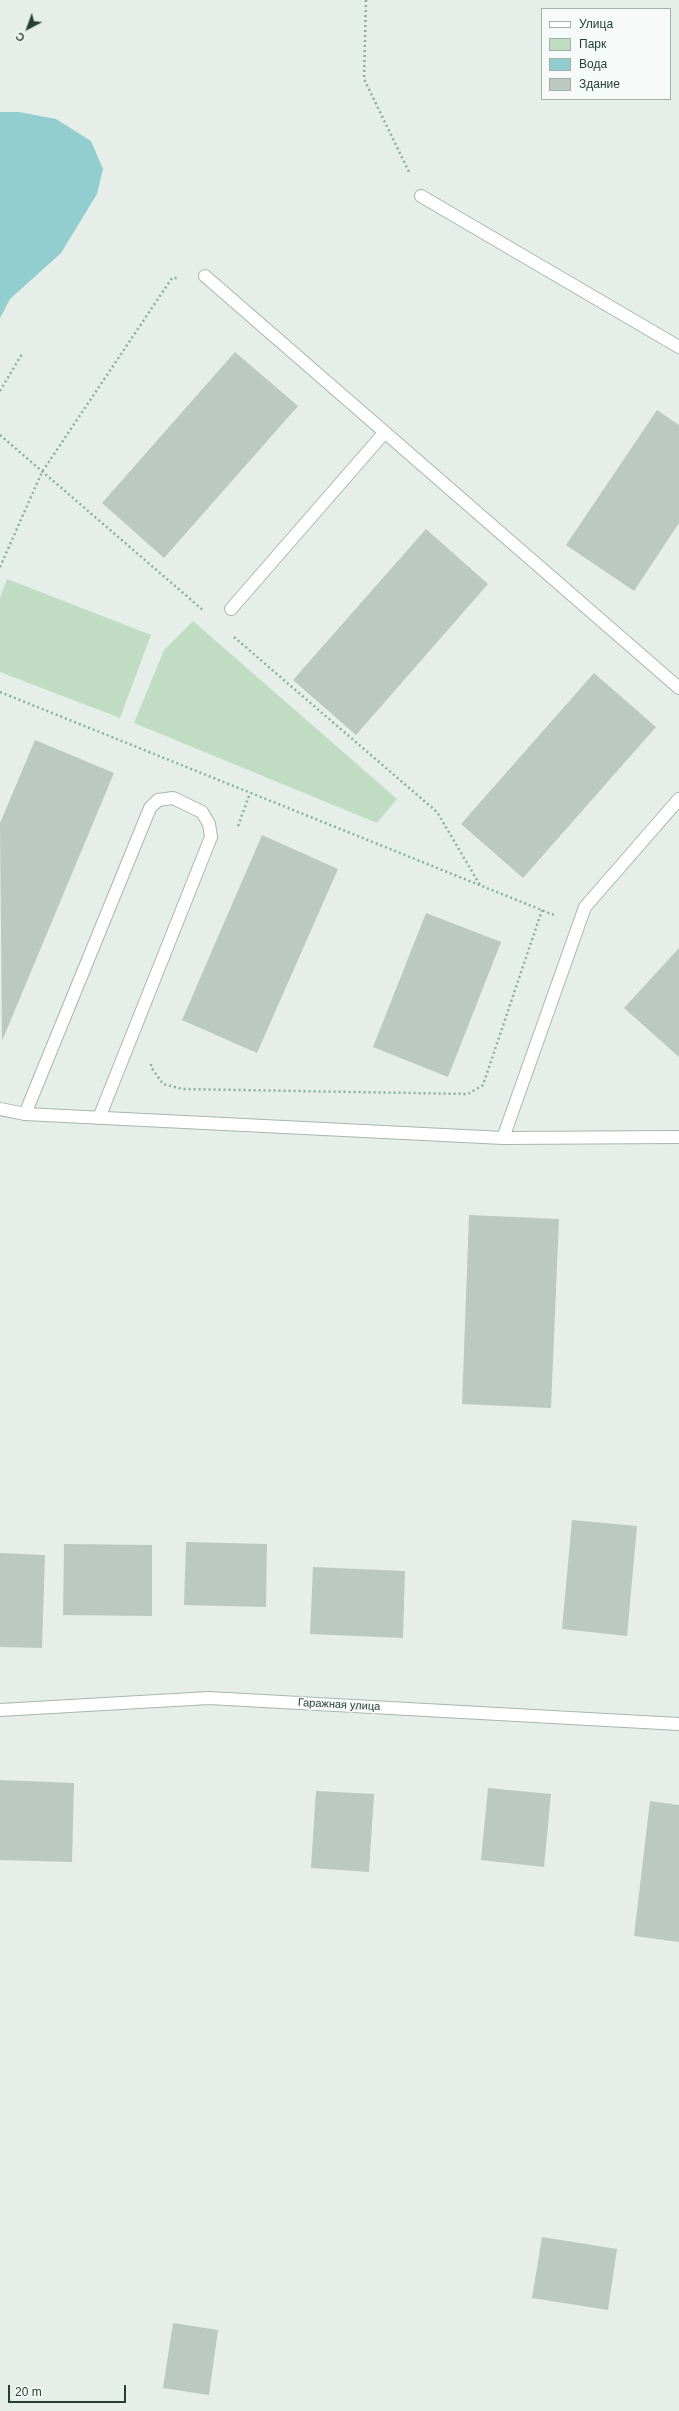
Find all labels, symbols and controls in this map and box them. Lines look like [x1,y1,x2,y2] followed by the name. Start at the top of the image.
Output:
[8,8,48,48] north arrow
[541,8,671,100] legend
[579,17,613,31] text: Улица
[13,30,27,44] text: С
[579,37,606,51] text: Парк
[579,57,607,71] text: Вода
[579,77,620,91] text: Здание
[297,1696,381,1714] street label: Гаражная улица
[10,2377,128,2403] scale bar
[15,2385,42,2399] text: 20 m

